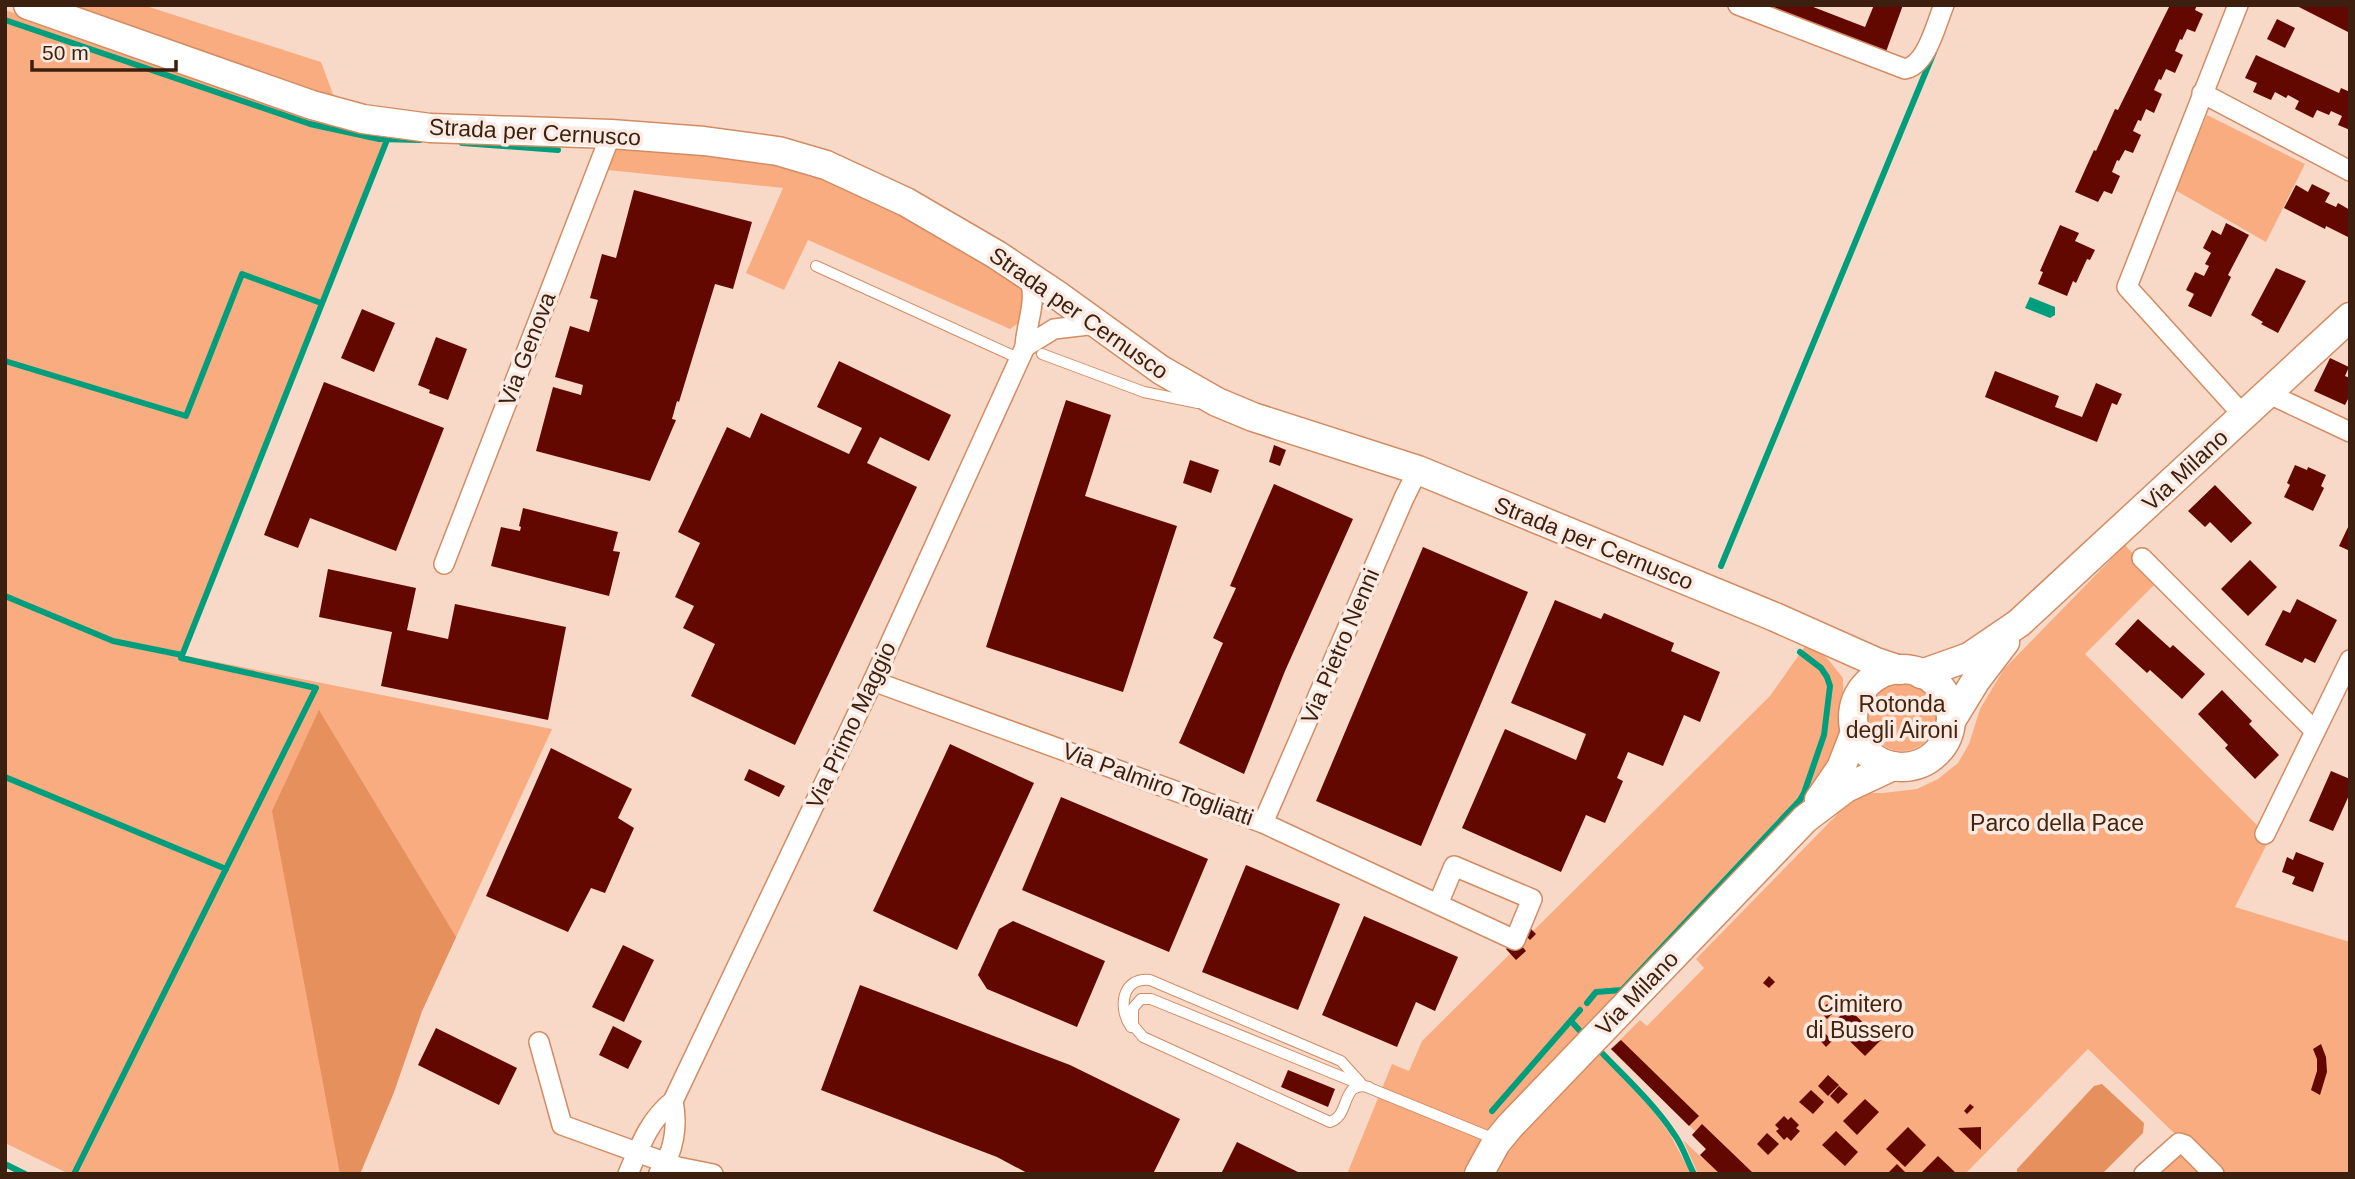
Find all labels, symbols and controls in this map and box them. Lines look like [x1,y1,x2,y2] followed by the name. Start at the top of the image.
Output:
[32,28,175,72] scale bar
[42,41,89,64] text: 50 m
[428,113,642,151] street label: Strada per Cernusco
[985,241,1173,385] street label: Strada per Cernusco
[493,288,561,410] street label: Via Genova
[2137,424,2233,516] street label: Via Milano
[1491,491,1697,595] street label: Strada per Cernusco
[1296,565,1384,727] street label: Via Pietro Nenni
[801,637,901,813] street label: Via Primo Maggio
[1846,691,1958,743] park label: Rotonda degli Aironi
[1059,737,1257,831] street label: Via Palmiro Togliatti
[1970,810,2144,836] park label: Parco della Pace
[1590,945,1684,1041] street label: Via Milano
[1806,991,1914,1043] park label: Cimitero di Bussero

